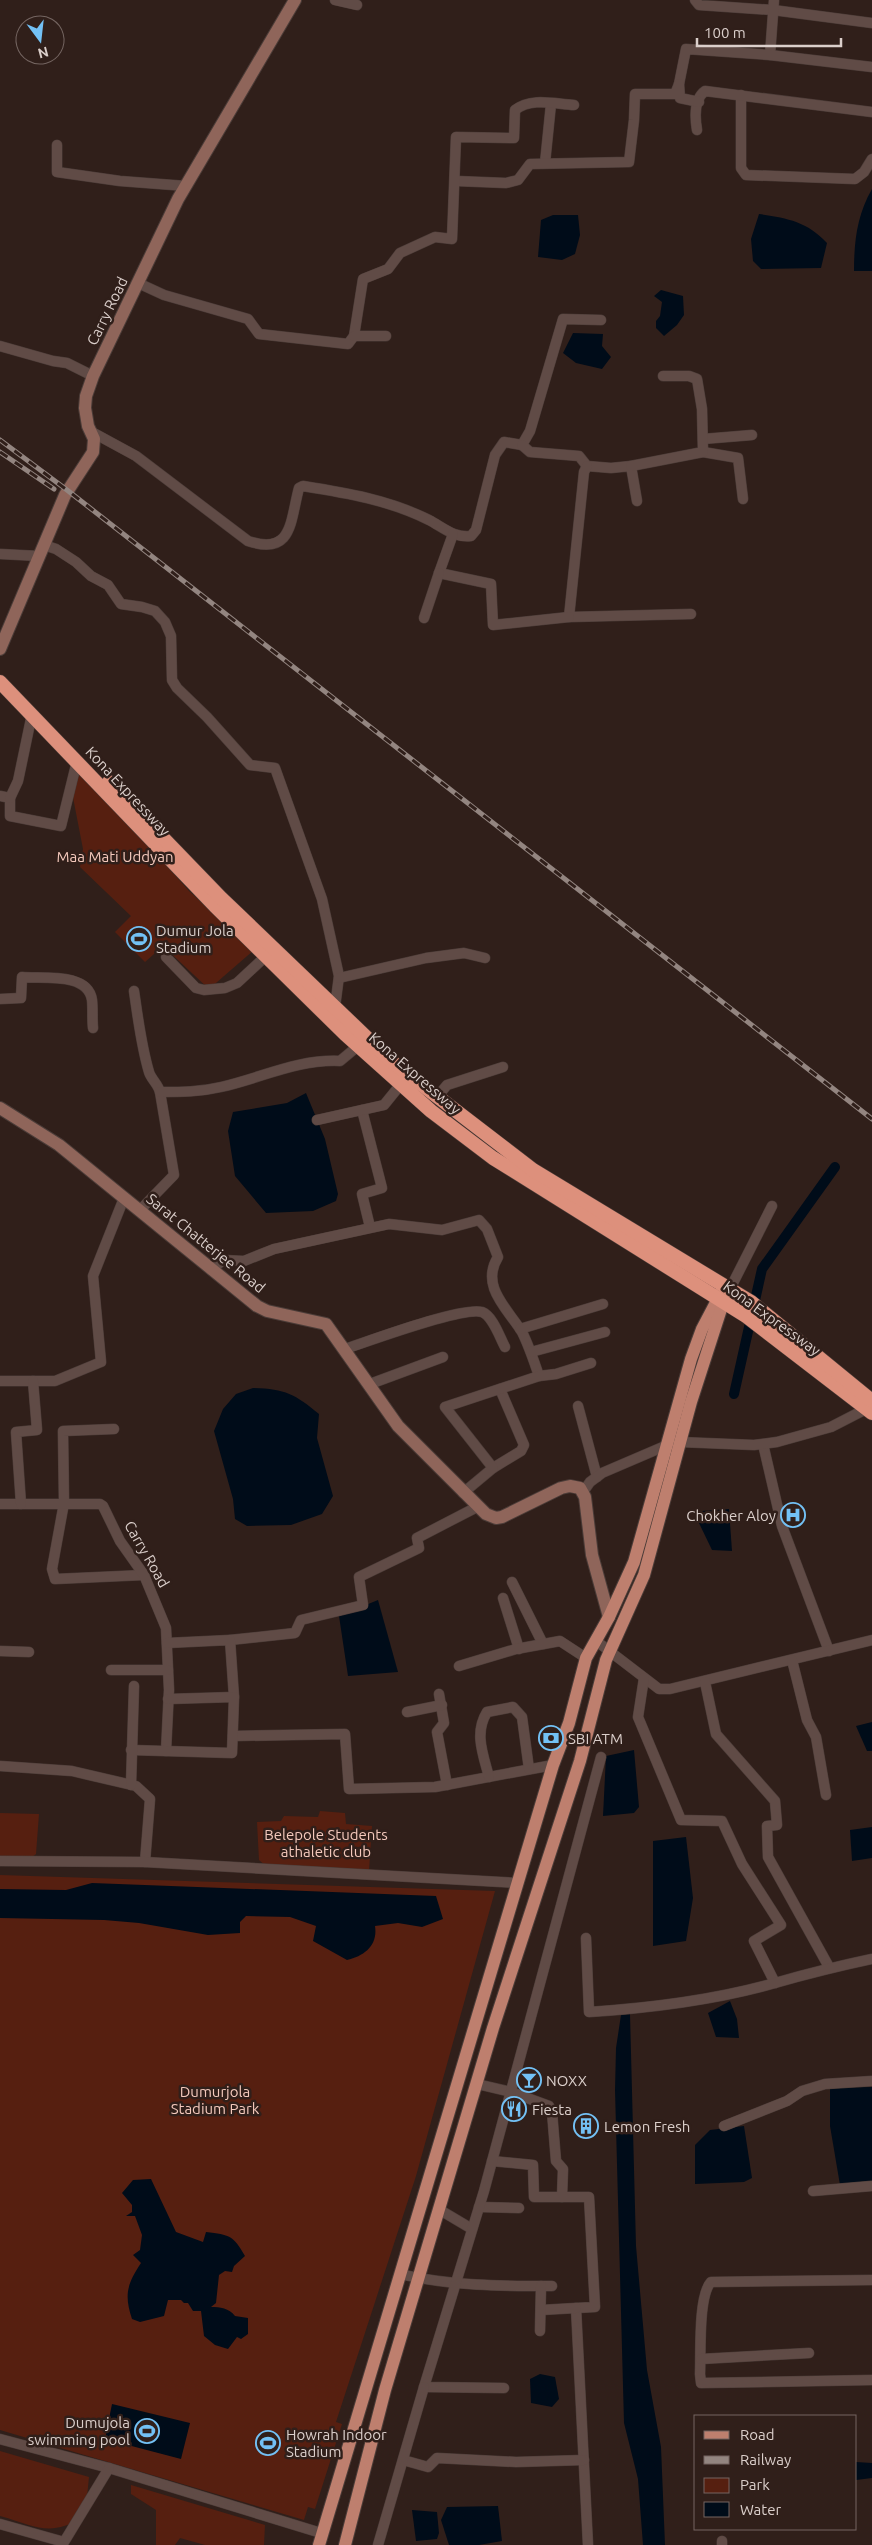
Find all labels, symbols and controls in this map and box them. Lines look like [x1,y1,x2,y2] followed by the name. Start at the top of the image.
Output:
[15,15,65,65] north arrow
[697,15,841,47] scale bar
[704,24,746,41] text: 100 m
[36,43,50,62] text: N
[83,274,131,348] street label: Carry Road
[82,743,174,839] street label: Kona Expressway
[57,848,173,865] park label: Maa Mati Uddyan
[156,922,234,956] place label: Dumur Jola Stadium
[126,926,152,952] sports icon: Dumur Jola Stadium
[366,1029,464,1117] street label: Kona Expressway
[143,1190,269,1296] street label: Sarat Chatterjee Road
[720,1277,824,1359] street label: Kona Expressway
[780,1502,806,1528] hospital icon: Chokher Aloy
[686,1507,776,1524] place label: Chokher Aloy
[121,1518,173,1590] street label: Carry Road
[538,1725,564,1751] bank icon: SBI ATM
[568,1730,623,1747] place label: SBI ATM
[264,1826,388,1860] park label: Belepole Students athaletic club
[516,2067,542,2093] bar icon: NOXX
[546,2072,587,2089] place label: NOXX
[171,2083,260,2117] park label: Dumurjola Stadium Park
[501,2096,527,2122] restaurant icon: Fiesta
[532,2101,572,2118] place label: Fiesta
[573,2113,599,2139] building icon: Lemon Fresh
[604,2118,690,2135] place label: Lemon Fresh
[28,2414,130,2448] place label: Dumujola swimming pool
[694,2415,857,2530] legend
[134,2418,160,2444] sports icon: Dumujola swimming pool
[286,2426,387,2460] place label: Howrah Indoor Stadium
[740,2426,775,2443] text: Road
[255,2430,281,2456] sports icon: Howrah Indoor Stadium
[740,2451,791,2468] text: Railway
[740,2476,770,2493] text: Park
[740,2501,781,2518] text: Water

